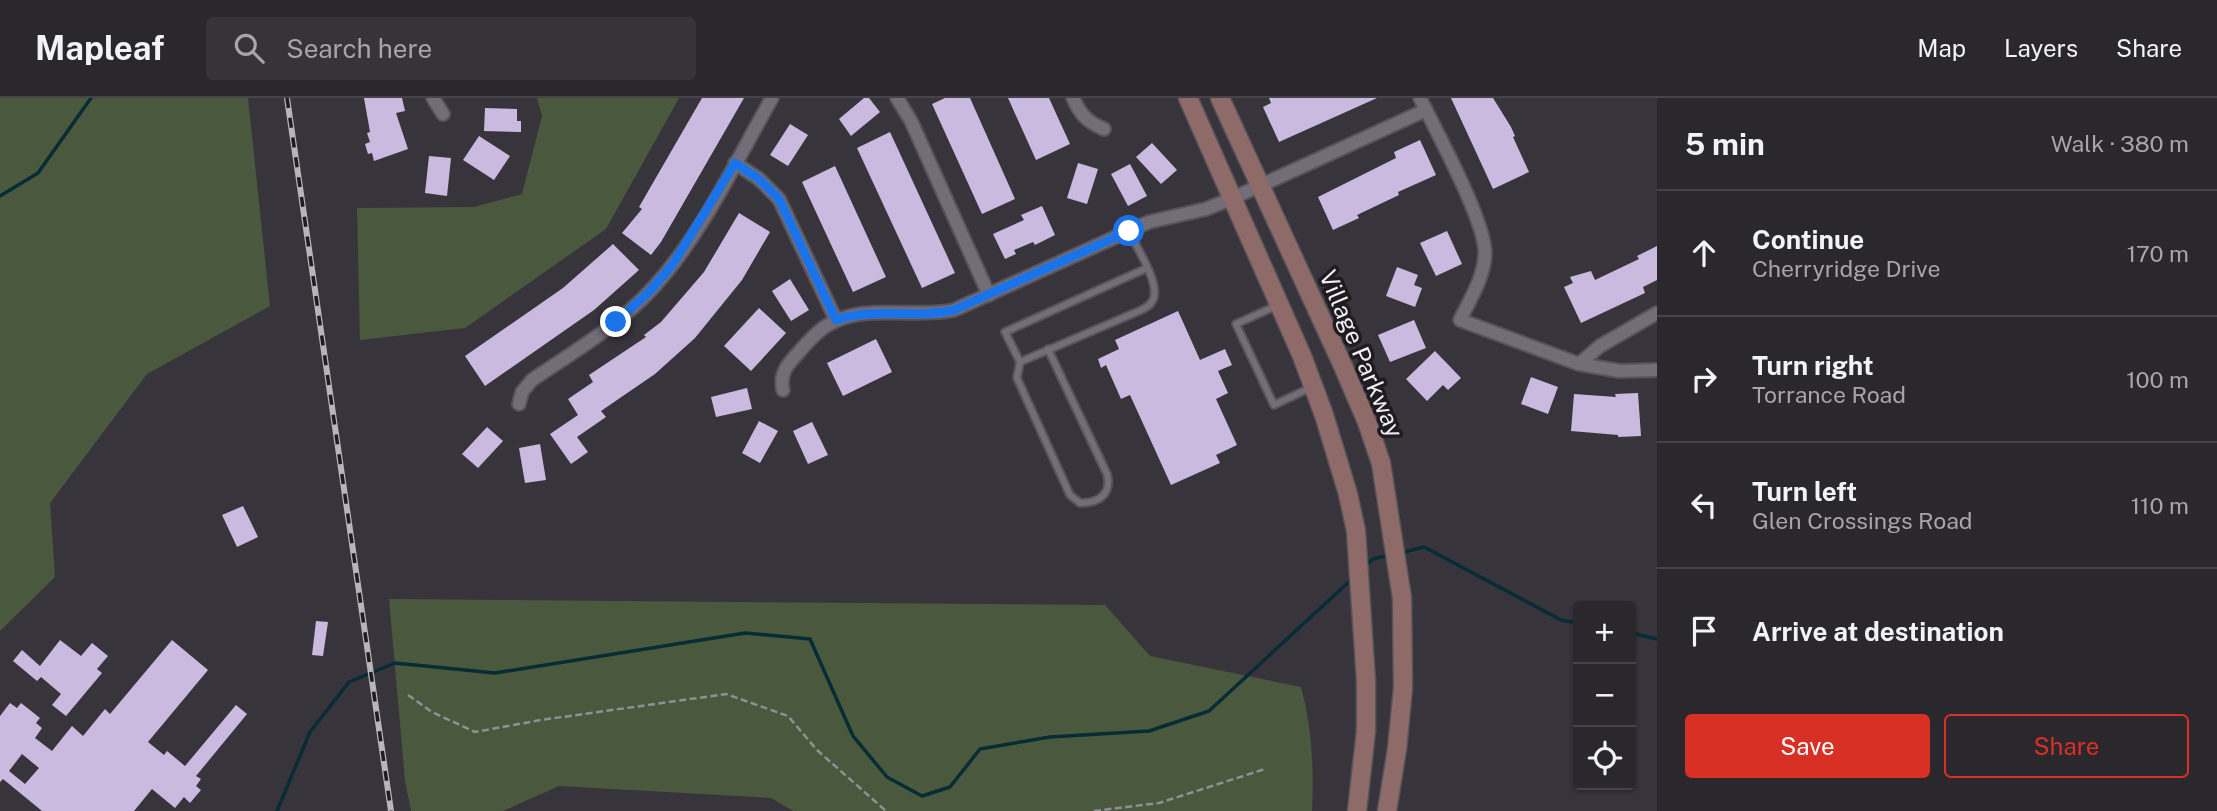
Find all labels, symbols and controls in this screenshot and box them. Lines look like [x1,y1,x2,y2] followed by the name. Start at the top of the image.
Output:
[206,17,696,80] search box
[35,29,164,67] text: Mapleaf
[230,29,268,67] icon: search
[286,33,432,64] text: Search here
[1917,34,1966,62] text: Map
[2004,34,2078,62] text: Layers
[2116,34,2182,62] text: Share
[1685,126,1765,162] text: 5 min
[2051,130,2189,157] text: Walk · 380 m
[1113,215,1144,246] route start
[1752,224,1864,255] text: Continue
[1685,234,1723,272] icon: ahead
[2127,240,2189,267] text: 170 m
[1752,255,1941,282] text: Cherryridge Drive
[1314,266,1410,442] street label: Village Parkway
[600,306,631,337] route end
[1752,350,1874,381] text: Turn right
[1685,360,1723,398] icon: right
[2126,366,2189,393] text: 100 m
[1752,381,1906,408] text: Torrance Road
[1752,476,1857,507] text: Turn left
[1685,486,1723,524] icon: left
[2131,492,2189,519] text: 110 m
[1752,507,1973,534] text: Glen Crossings Road
[1573,601,1636,790] map controls
[1573,601,1636,664] button: +
[1685,612,1723,650] icon: arrive
[1752,616,2004,647] text: Arrive at destination
[1573,664,1636,727] button: −
[1685,714,1930,778] button: Save
[1944,714,2189,778] button: Share
[1573,727,1636,790] button: locate

